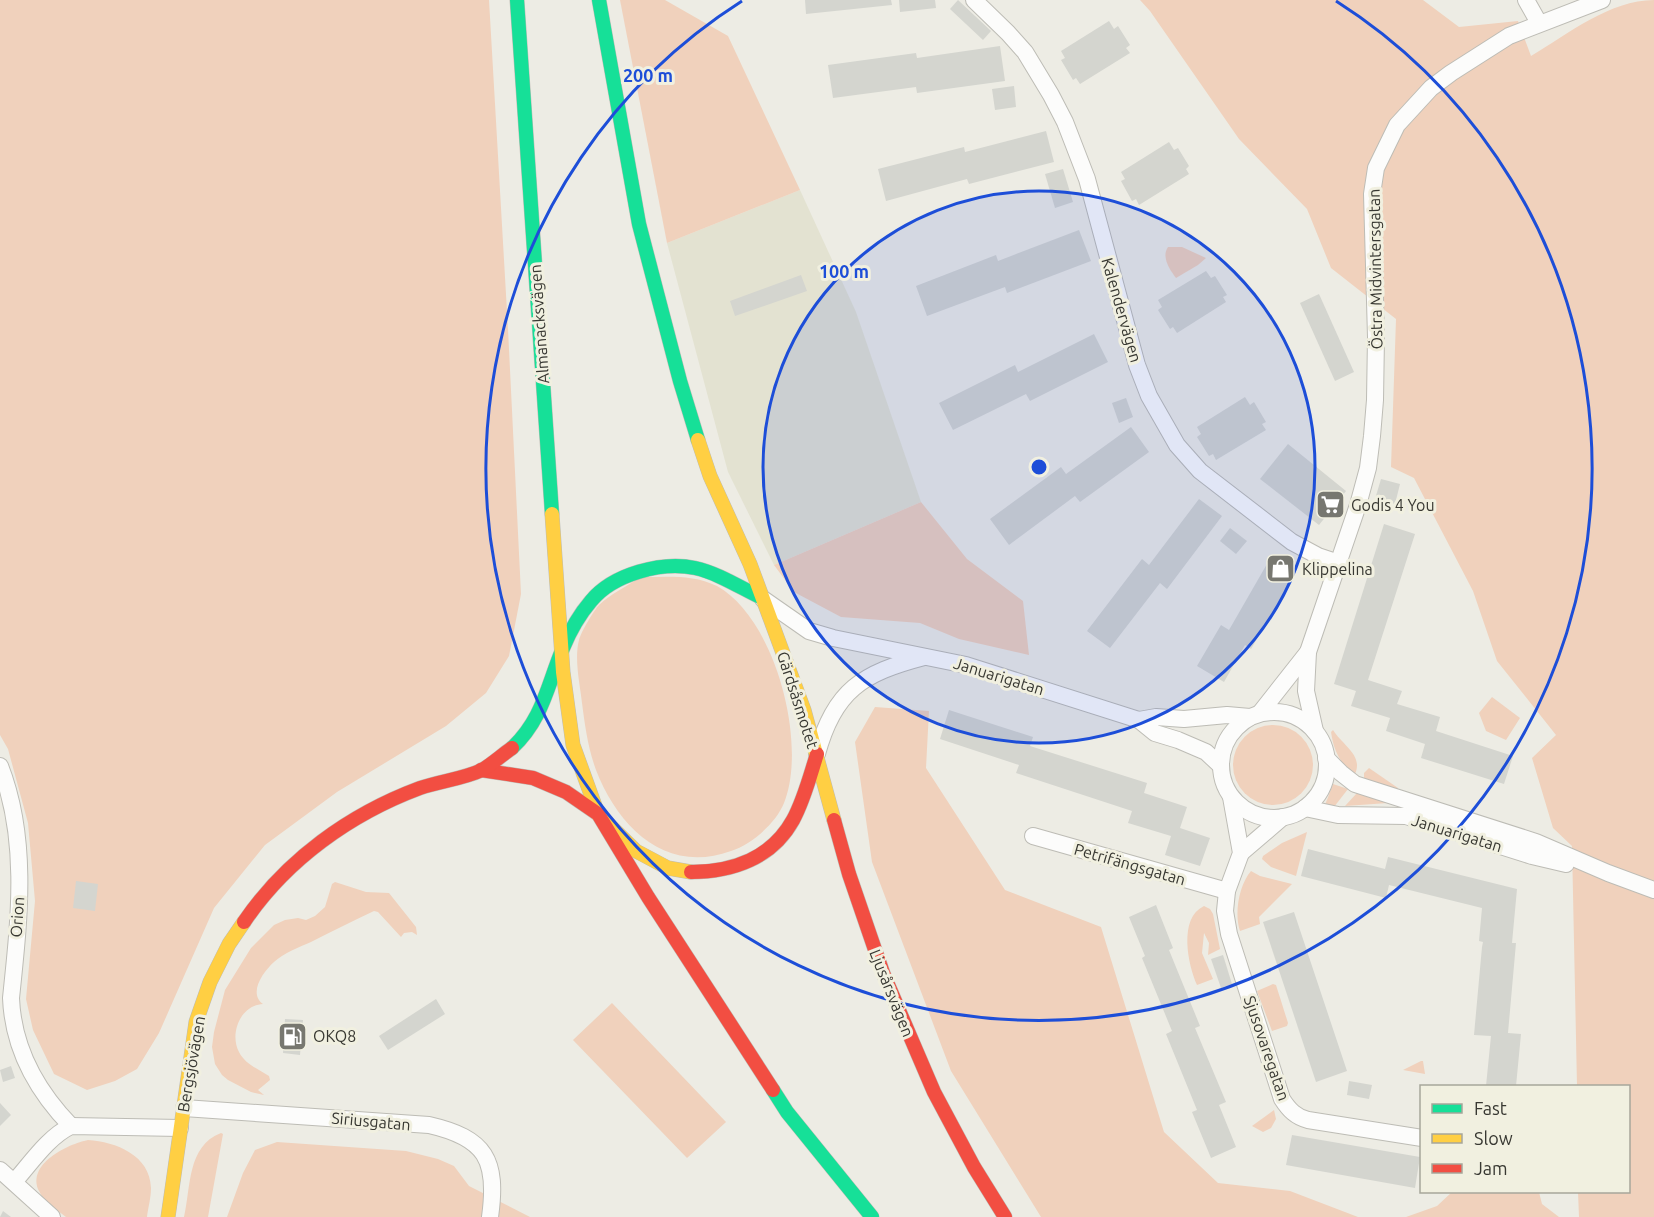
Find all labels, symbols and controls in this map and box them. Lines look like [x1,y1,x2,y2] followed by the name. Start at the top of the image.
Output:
[623,65,673,85] text: 200 m
[1365,188,1385,350] street label: Östra Midvintersgatan
[1098,256,1146,364] street label: Kalendervägen
[819,261,869,281] text: 100 m
[526,264,552,384] street label: Almanacksvägen
[1029,457,1049,477] centre of rings
[1314,489,1346,521] supermarket icon: Godis 4 You
[1351,496,1435,514] place label: Godis 4 You
[1265,553,1297,585] shop icon: Klippelina
[1302,560,1373,578] place label: Klippelina
[774,649,822,751] street label: Gärdsåsmotet
[952,654,1046,698] street label: Januarigatan
[1410,811,1504,855] street label: Januarigatan
[1072,840,1188,888] street label: Petrifängsgatan
[7,896,27,938] street label: Orion
[866,947,918,1039] street label: Ljusårsvägen
[1241,993,1293,1103] street label: Sjusovaregatan
[174,1014,208,1114] street label: Bergsjövägen
[276,1020,308,1052] fuel station icon: OKQ8
[313,1027,356,1045] place label: OKQ8
[1420,1085,1630,1193] legend
[1474,1098,1507,1118] text: Fast
[331,1109,411,1133] street label: Siriusgatan
[1474,1128,1513,1148] text: Slow
[1474,1158,1508,1178] text: Jam

